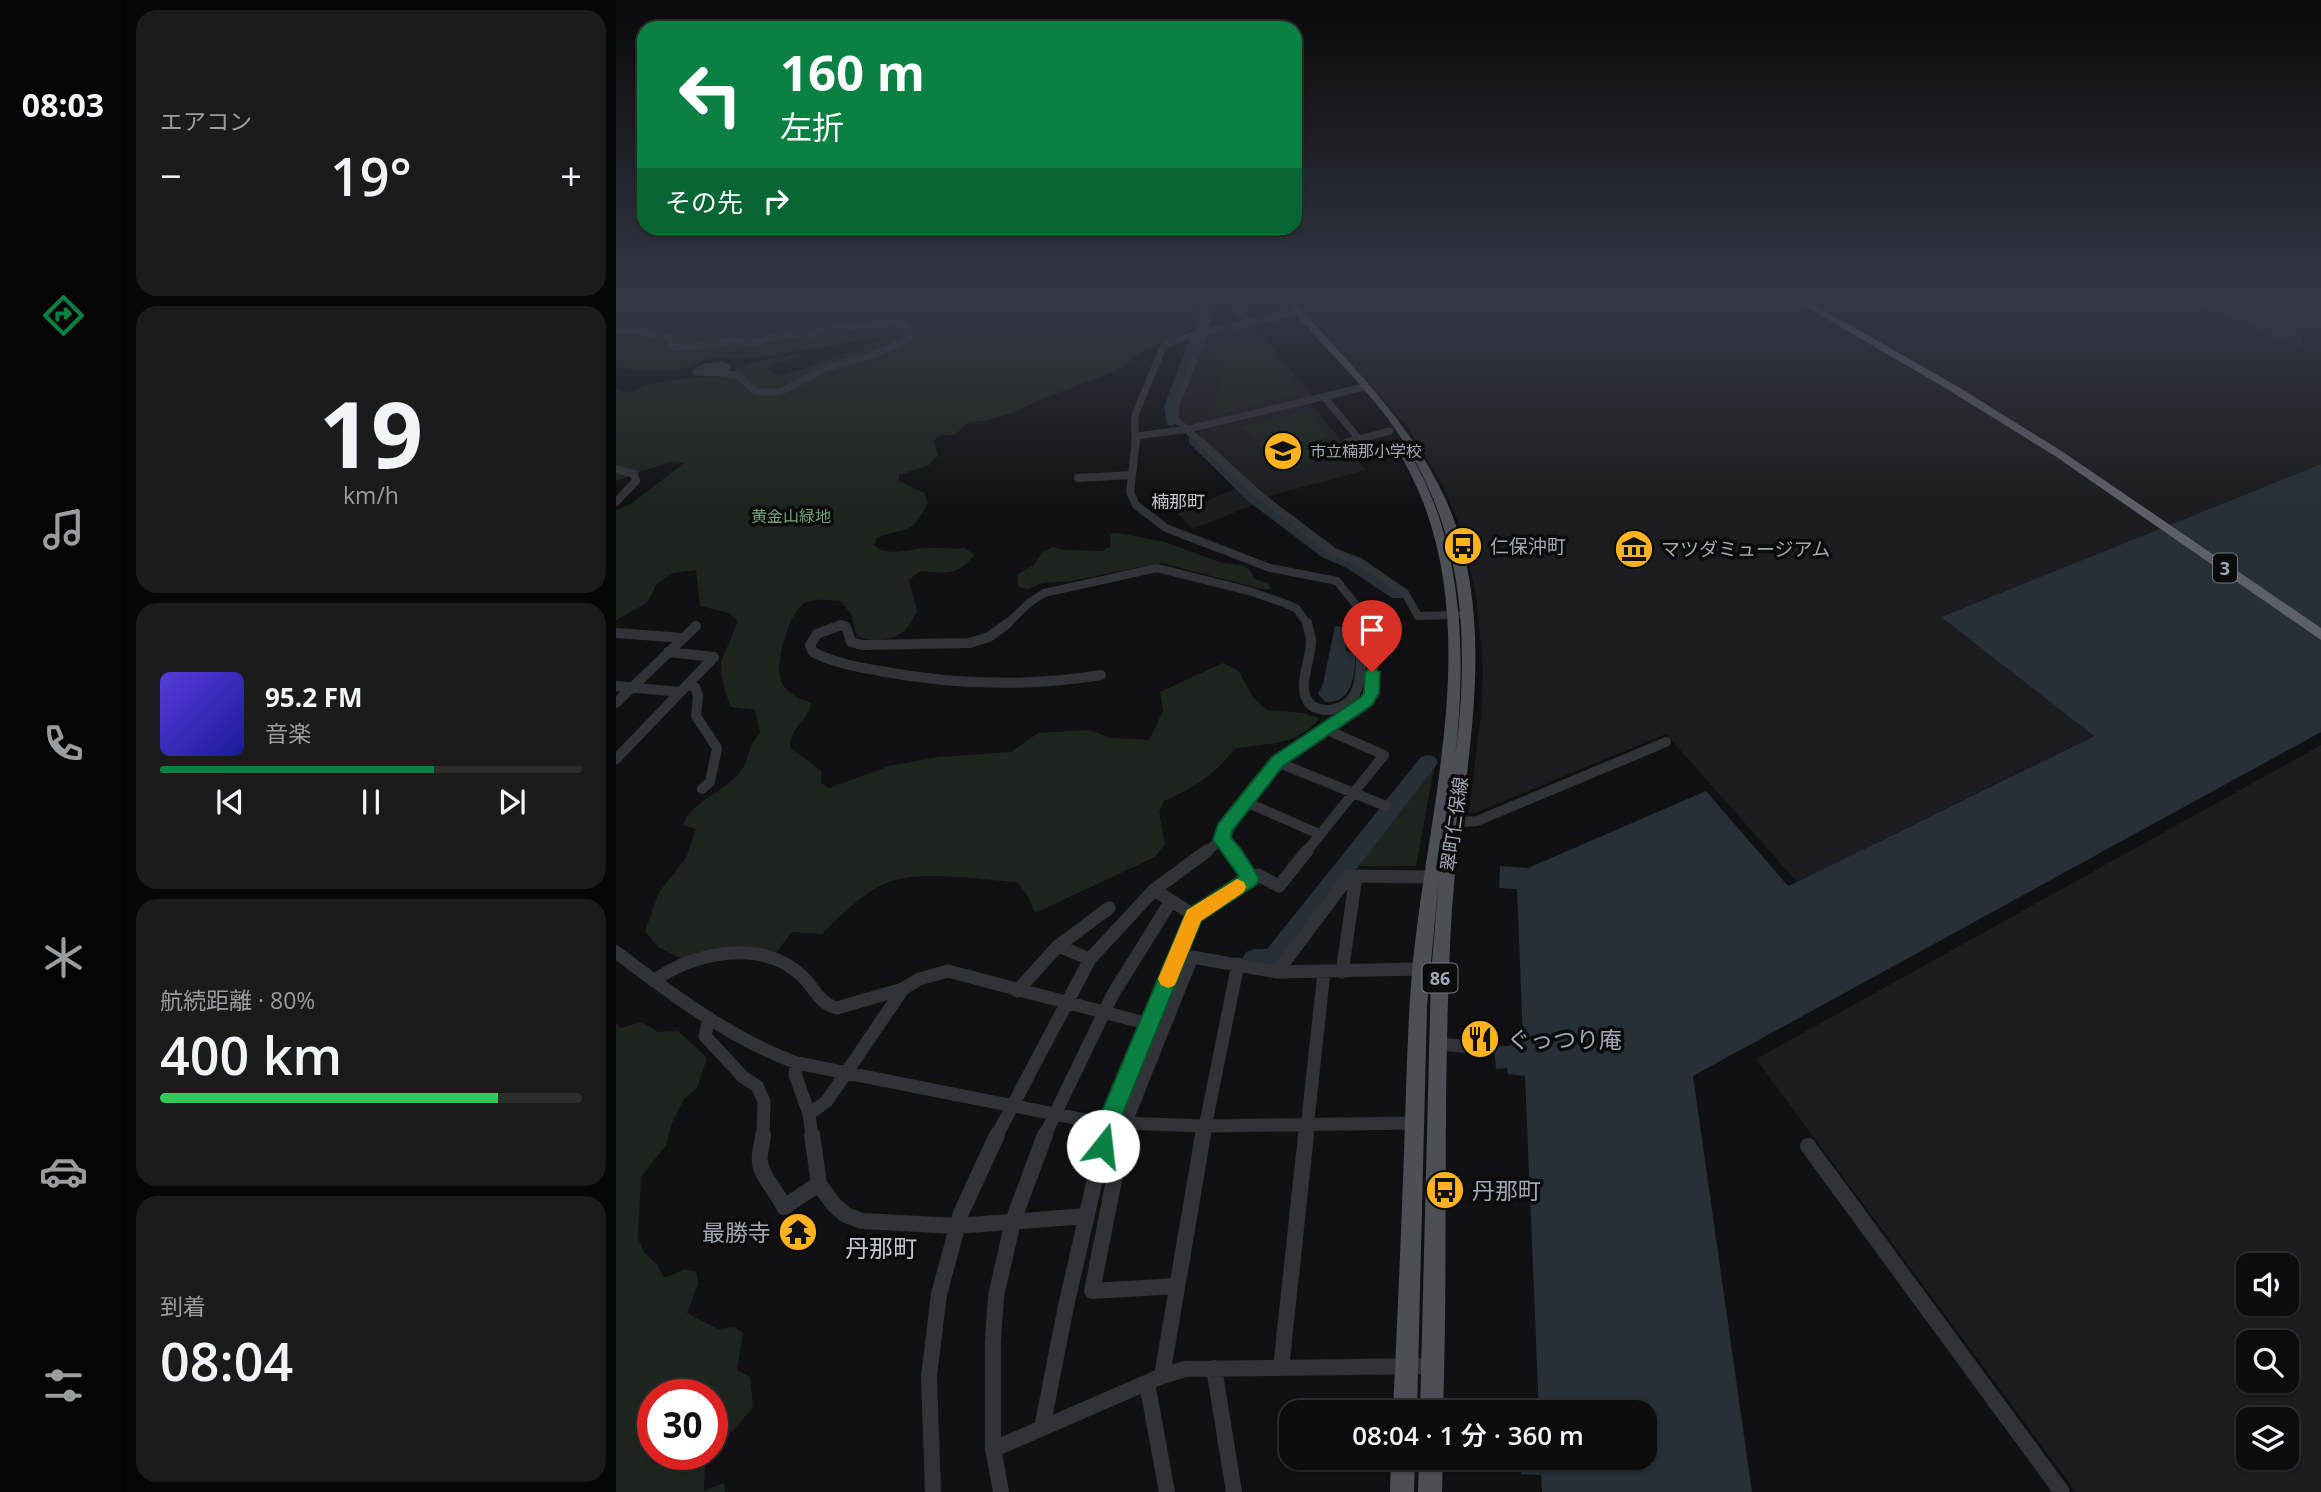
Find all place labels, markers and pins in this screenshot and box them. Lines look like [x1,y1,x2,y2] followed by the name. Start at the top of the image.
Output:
[1262,430,1304,472] school or university icon: 市立楠那小学校
[1310,440,1422,462] place label: 市立楠那小学校
[1442,525,1484,567] bus stop icon: 仁保沖町
[1613,528,1655,570] museum icon: マツダミュージアム
[1490,533,1566,559] place label: 仁保沖町
[1661,536,1830,562] place label: マツダミュージアム
[1342,600,1402,672] pin
[1459,1018,1501,1060] restaurant icon: ぐっつり庵
[1507,1023,1622,1055] place label: ぐっつり庵
[1424,1169,1466,1211] bus stop icon: 丹那町
[1472,1174,1541,1206] place label: 丹那町
[777,1211,819,1253] temple icon: 最勝寺
[702,1216,771,1248] place label: 最勝寺

